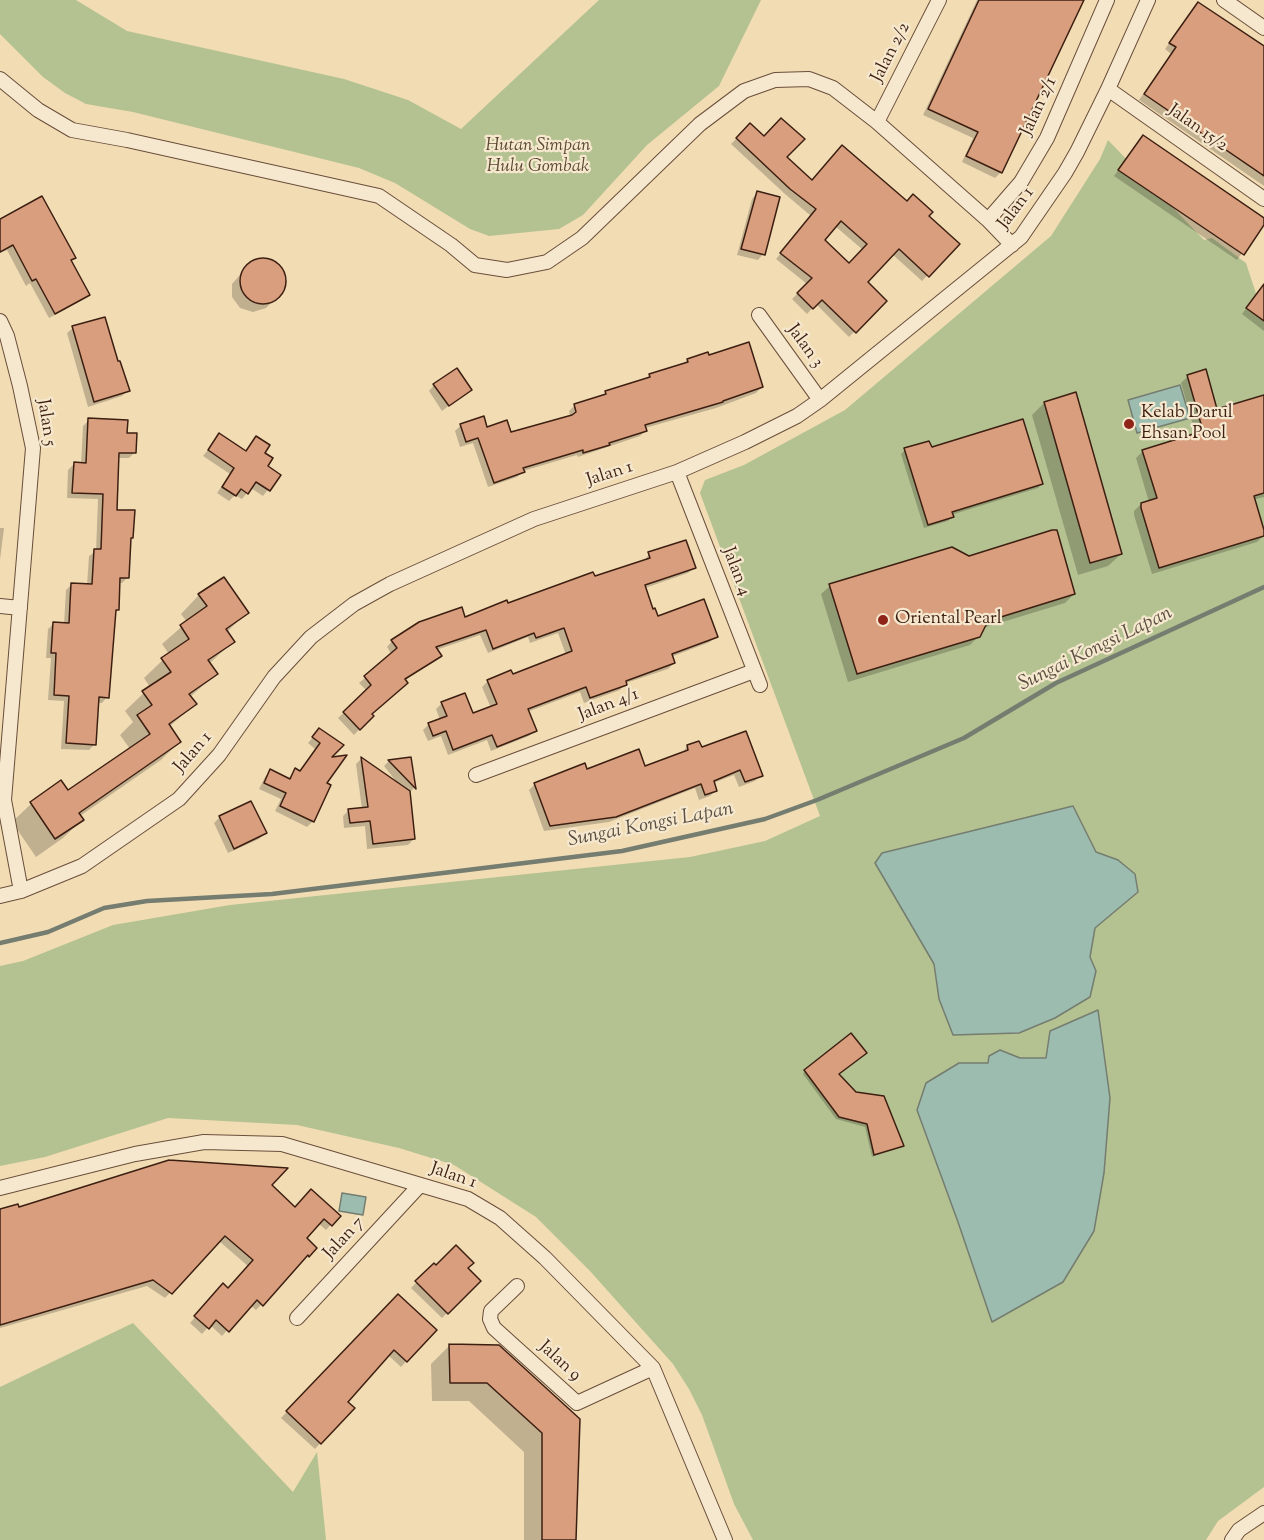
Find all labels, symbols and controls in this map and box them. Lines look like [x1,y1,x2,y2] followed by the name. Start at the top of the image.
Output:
[868,19,916,87] street label: Jalan 2/2
[1017,74,1063,140] street label: Jalan 2/1
[1163,101,1231,157] street label: Jalan 15/2
[485,136,591,178] park label: Hutan Simpan Hulu Gombak
[994,184,1040,234] street label: Jalan 1
[781,321,827,373] street label: Jalan 3
[31,398,59,448] street label: Jalan 5
[1141,403,1233,446] place label: Kelab Darul Ehsan Pool
[1122,417,1136,431] marker: Kelab Darul Ehsan Pool
[584,457,636,493] street label: Jalan 1
[716,545,754,599] street label: Jalan 4
[1015,602,1177,698] water label: Sungai Kongsi Lapan
[895,609,1002,631] place label: Oriental Pearl
[876,613,890,627] marker: Oriental Pearl
[576,685,642,727] street label: Jalan 4/1
[170,728,218,778] street label: Jalan 1
[566,798,736,854] water label: Sungai Kongsi Lapan
[427,1159,479,1195] street label: Jalan 1
[320,1213,370,1265] street label: Jalan 7
[533,1337,585,1387] street label: Jalan 9

